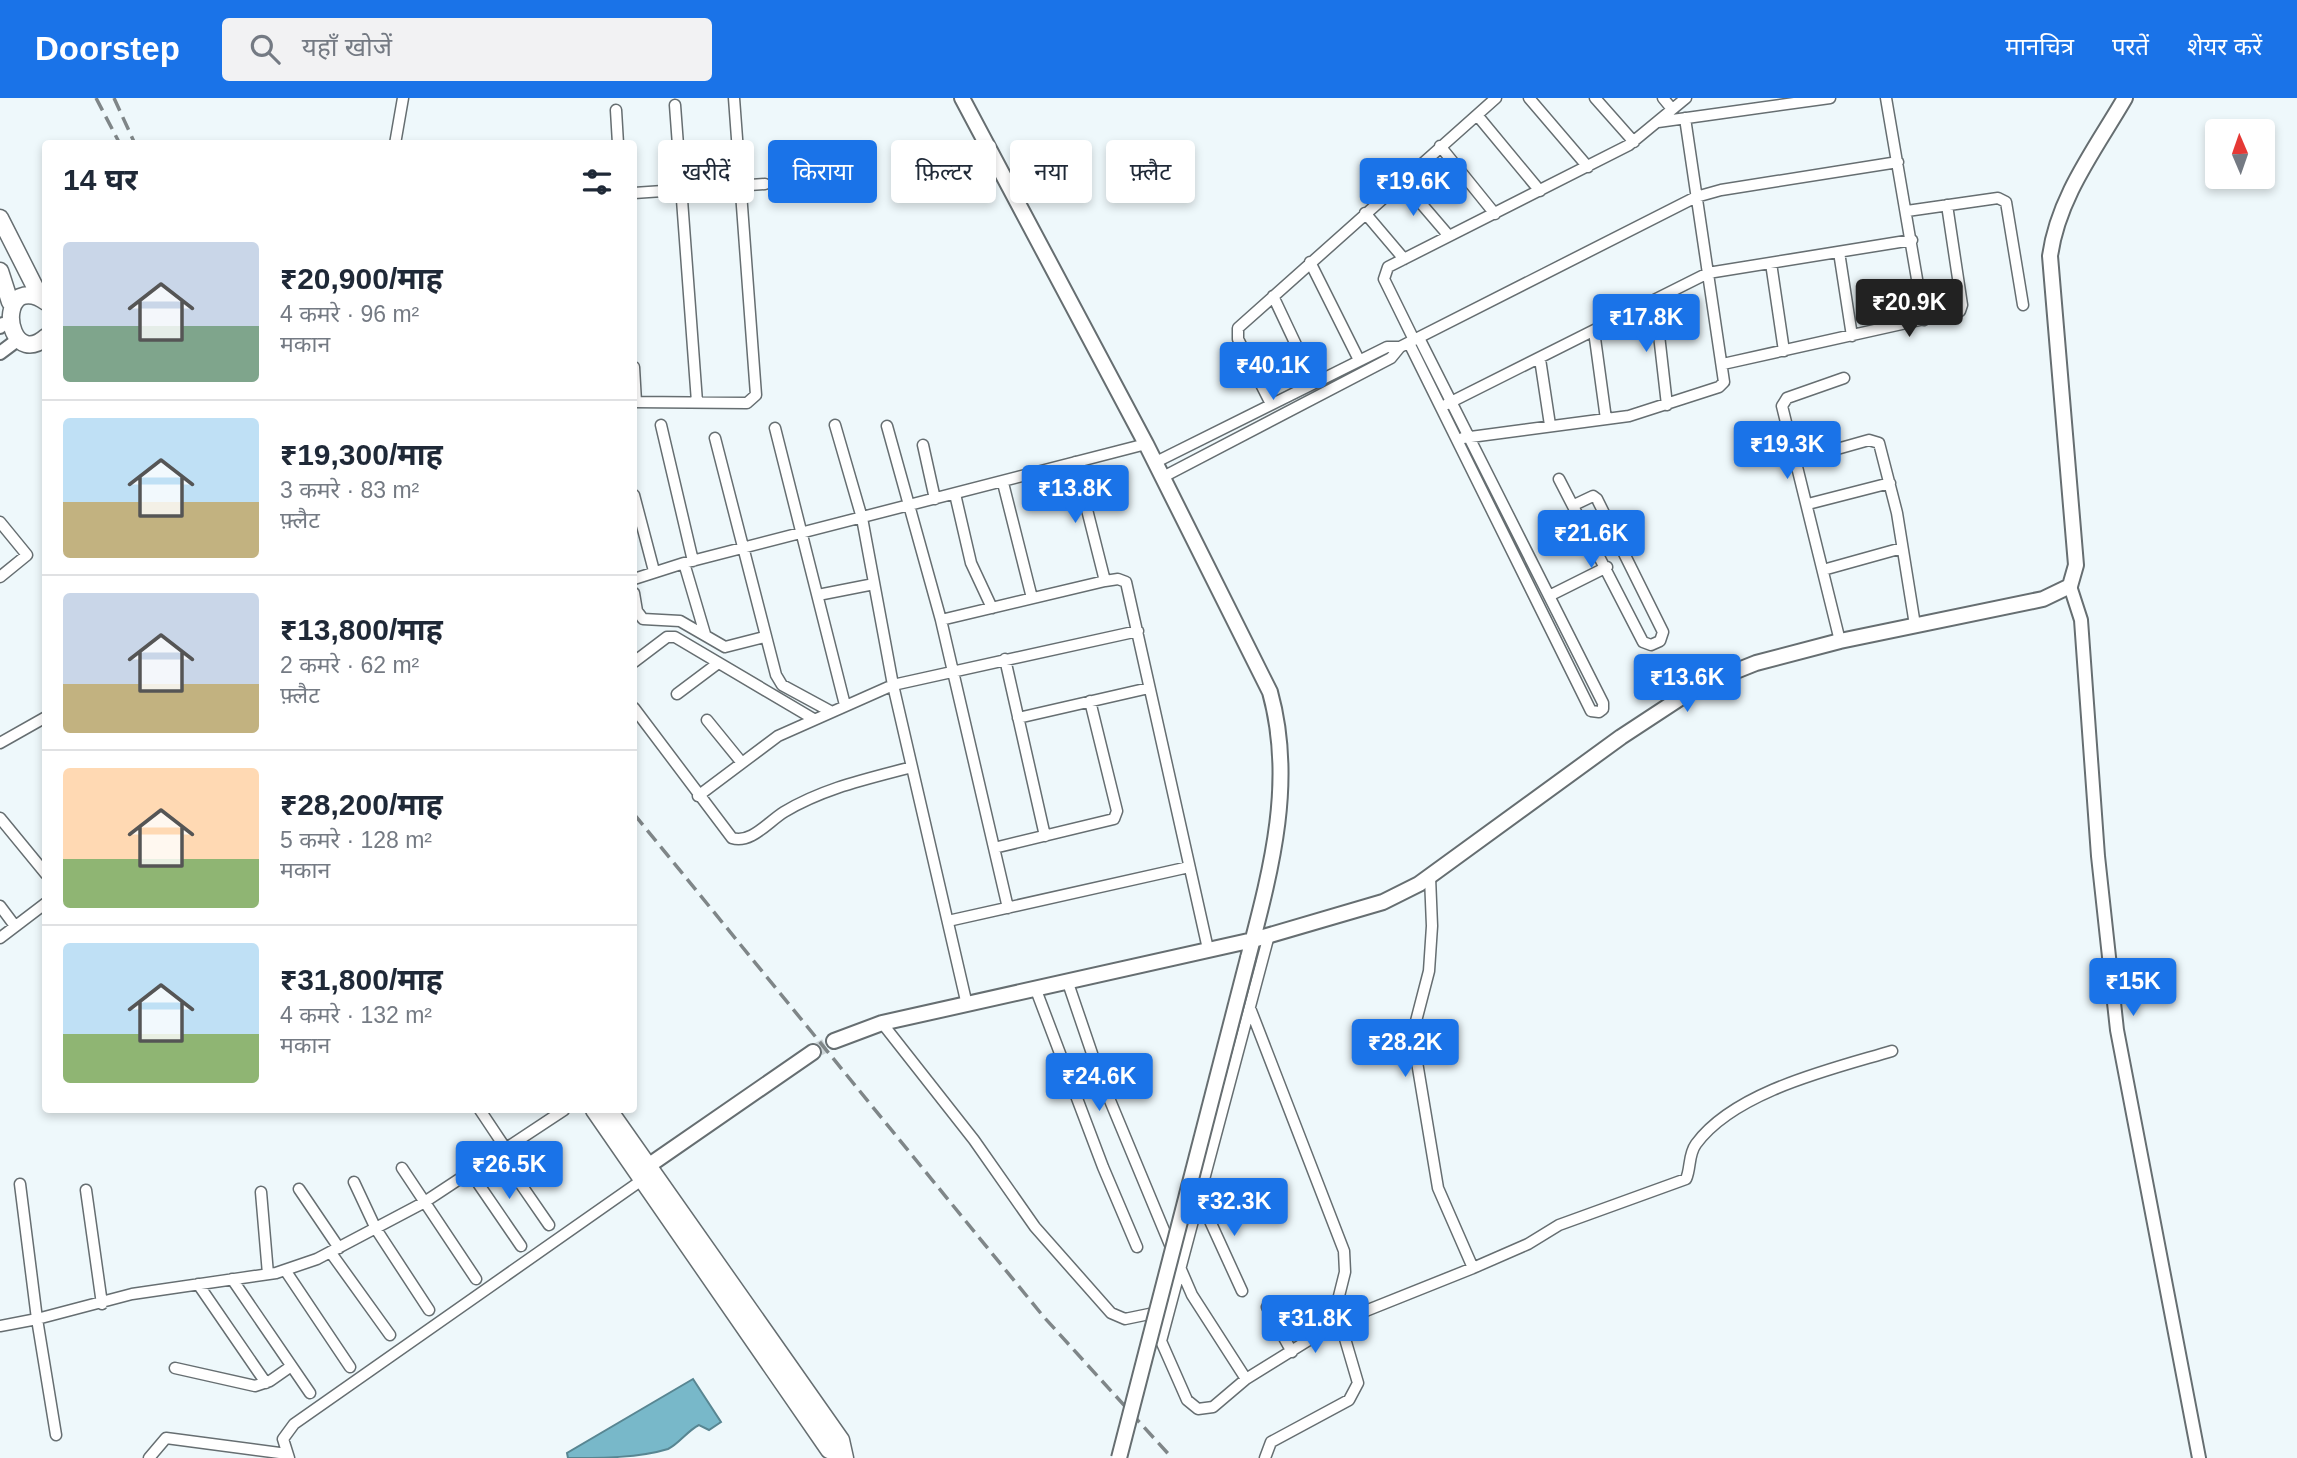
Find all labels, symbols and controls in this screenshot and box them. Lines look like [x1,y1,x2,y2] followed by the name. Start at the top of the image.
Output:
[222,18,712,81] search box
[35,30,180,67] text: Doorstep
[246,30,284,68] icon: search
[302,32,392,62] text: यहाँ खोजें
[2005,33,2074,60] text: मानचित्र
[2112,33,2149,60] text: परतें
[2187,33,2262,60] text: शेयर करें
[2205,119,2275,189] north arrow
[2205,119,2275,189] map controls
[658,140,754,203] chip: खरीदें
[768,140,877,203] chip: किराया
[891,140,996,203] chip: फ़िल्टर
[1010,140,1092,203] chip: नया
[1106,140,1195,203] chip: फ़्लैट
[1356,158,1470,218] pin: ₹19.6K
[63,163,137,196] text: 14 घर
[578,163,616,201] icon: filters
[1376,168,1450,194] text: ₹19.6K
[280,262,443,295] text: ₹20,900/माह
[119,270,203,354] icon: home
[1852,280,1966,339] pin: ₹20.9K
[1872,289,1946,315] text: ₹20.9K
[1589,294,1703,354] pin: ₹17.8K
[280,301,419,327] text: 4 कमरे · 96 m²
[1609,304,1683,330] text: ₹17.8K
[280,331,330,357] text: मकान
[1216,342,1330,402] pin: ₹40.1K
[1236,352,1310,378] text: ₹40.1K
[1730,422,1844,481] pin: ₹19.3K
[1750,431,1824,457] text: ₹19.3K
[280,438,443,471] text: ₹19,300/माह
[119,446,203,530] icon: home
[1018,466,1132,525] pin: ₹13.8K
[1038,475,1112,501] text: ₹13.8K
[280,477,419,503] text: 3 कमरे · 83 m²
[280,507,320,533] text: फ़्लैट
[1534,510,1648,570] pin: ₹21.6K
[1554,520,1628,546] text: ₹21.6K
[280,613,443,646] text: ₹13,800/माह
[119,621,203,705] icon: home
[280,652,419,678] text: 2 कमरे · 62 m²
[1630,654,1744,714] pin: ₹13.6K
[1650,664,1724,690] text: ₹13.6K
[280,682,320,708] text: फ़्लैट
[280,788,443,821] text: ₹28,200/माह
[119,796,203,880] icon: home
[280,827,432,853] text: 5 कमरे · 128 m²
[280,857,330,883] text: मकान
[2092,958,2174,1018] pin: ₹15K
[280,963,443,996] text: ₹31,800/माह
[2105,968,2161,994] text: ₹15K
[119,971,203,1055] icon: home
[280,1002,432,1028] text: 4 कमरे · 132 m²
[1348,1020,1462,1079] pin: ₹28.2K
[1368,1029,1442,1055] text: ₹28.2K
[280,1032,330,1058] text: मकान
[1042,1054,1156,1113] pin: ₹24.6K
[1062,1063,1136,1089] text: ₹24.6K
[452,1142,566,1201] pin: ₹26.5K
[472,1151,546,1177] text: ₹26.5K
[1177,1178,1291,1238] pin: ₹32.3K
[1197,1188,1271,1214] text: ₹32.3K
[1258,1296,1372,1355] pin: ₹31.8K
[1278,1305,1352,1331] text: ₹31.8K

